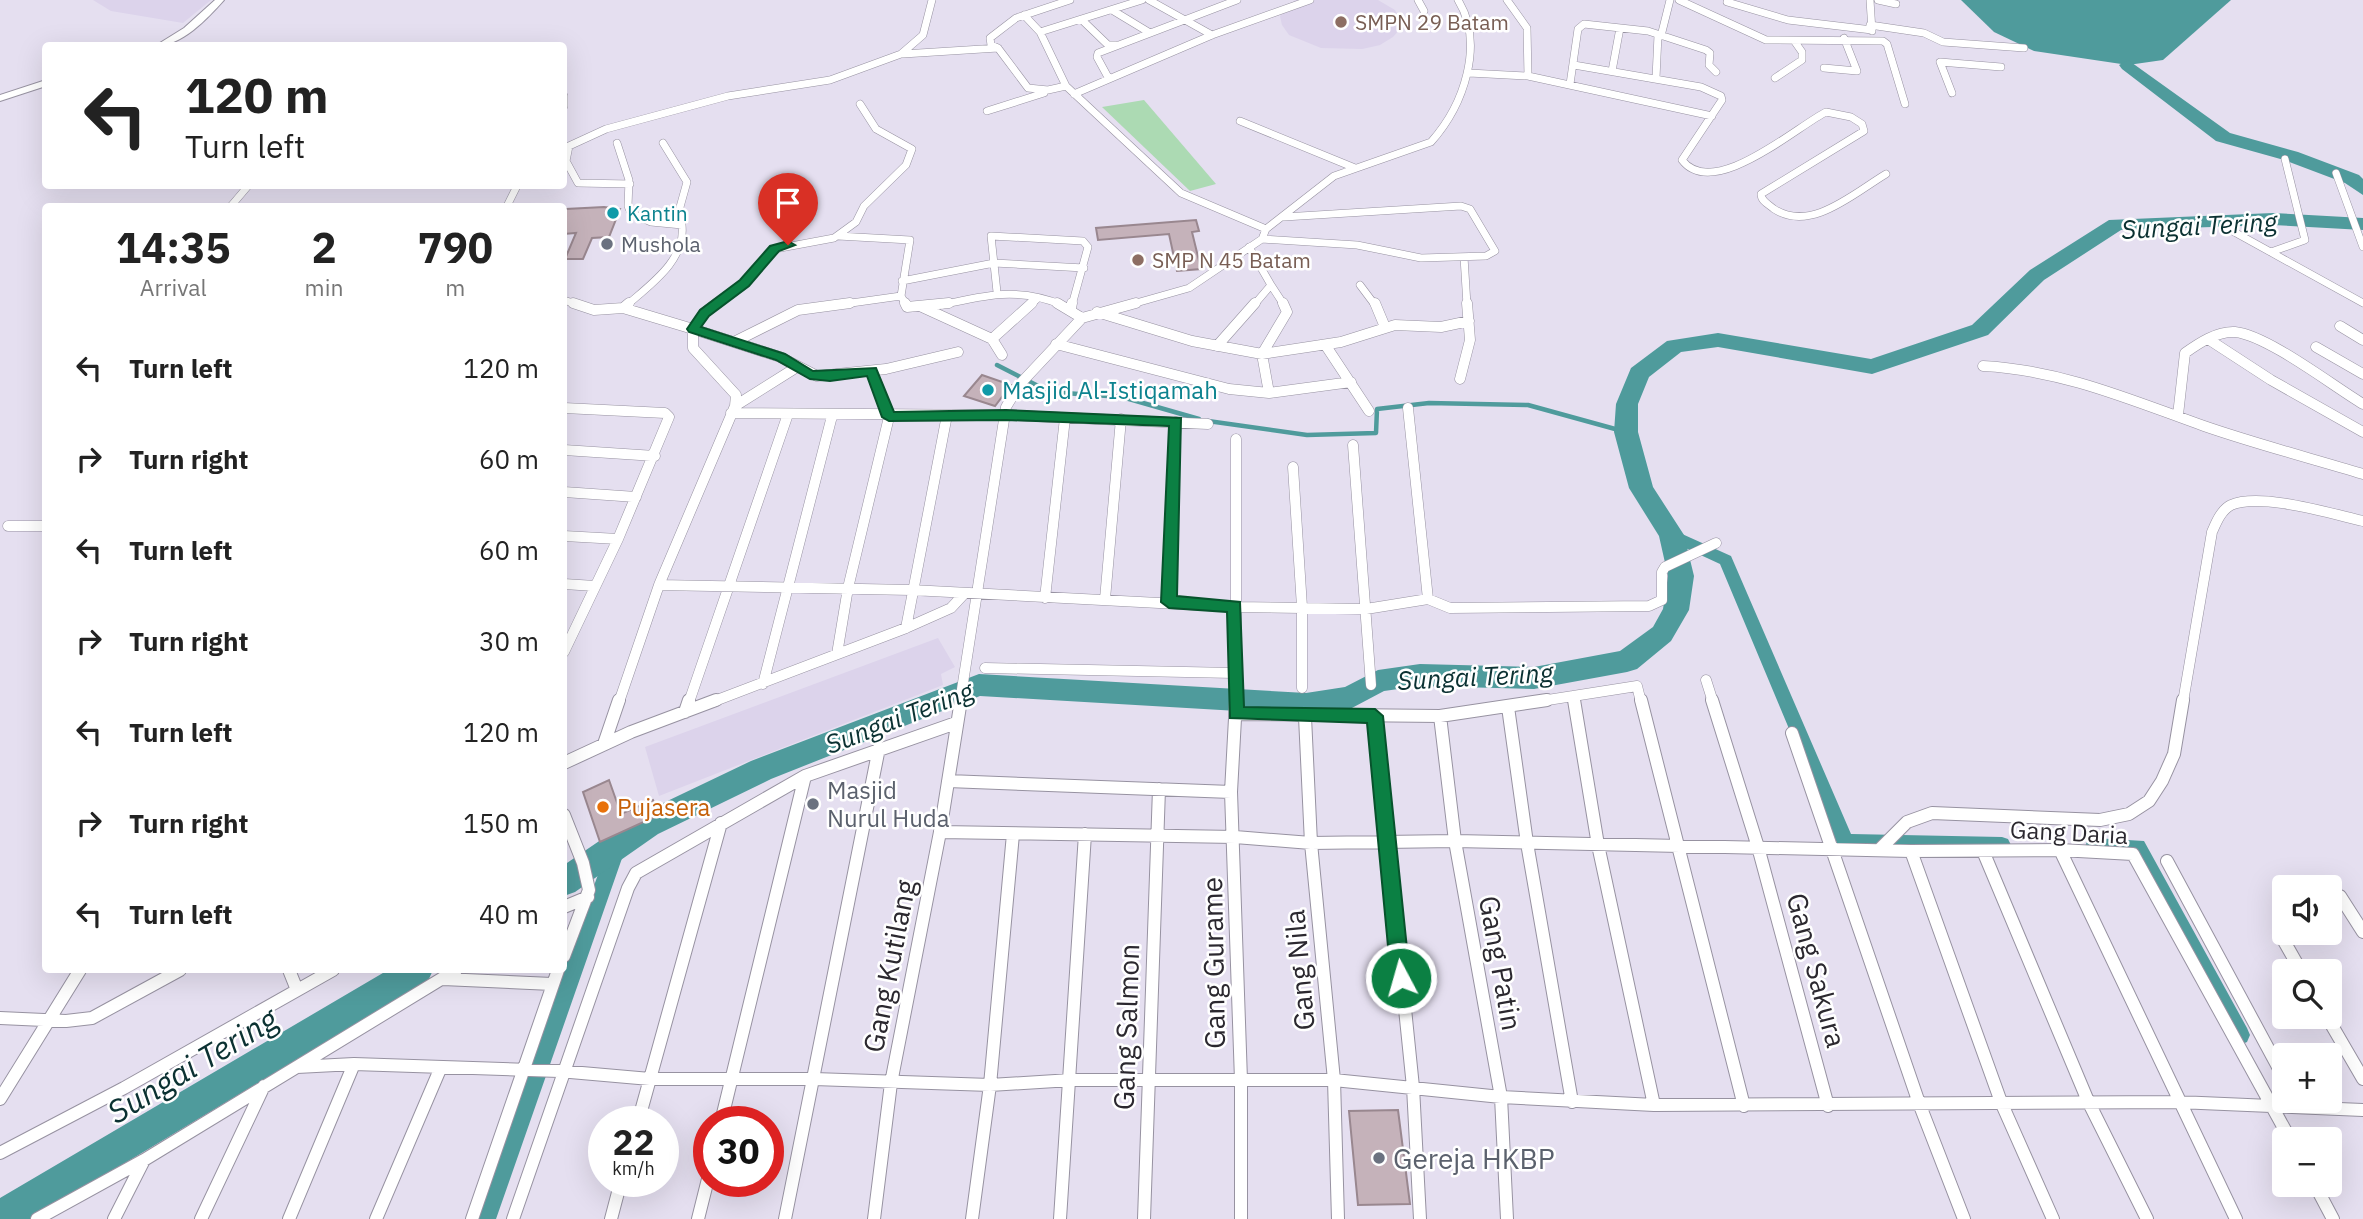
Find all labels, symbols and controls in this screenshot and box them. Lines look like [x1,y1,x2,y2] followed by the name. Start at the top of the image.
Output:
[1355,8,1509,36] place label: SMPN 29 Batam
[1333,14,1349,30] marker: SMPN 29 Batam
[185,63,329,126] text: 120 m
[70,70,161,161] icon: left
[185,125,305,167] text: Turn left
[758,173,818,245] pin
[769,184,807,222] icon: arrive
[627,199,688,227] place label: Kantin
[2120,204,2280,246] water label: Sungai Tering
[605,205,621,221] marker: Kantin
[116,220,231,275] text: 14:35
[311,220,337,275] text: 2
[417,220,493,275] text: 790
[621,230,701,258] place label: Mushola
[599,236,615,252] marker: Mushola
[1152,246,1311,274] place label: SMP N 45 Batam
[1130,252,1146,268] marker: SMP N 45 Batam
[140,272,207,302] text: Arrival
[305,272,343,302] text: min
[445,272,465,302] text: m
[70,349,108,387] icon: left
[129,351,232,385] text: Turn left
[463,351,539,385] text: 120 m
[1002,374,1218,406] place label: Masjid Al-Istiqamah
[980,382,996,398] marker: Masjid Al-Istiqamah
[70,440,108,478] icon: right
[129,442,248,476] text: Turn right
[479,442,539,476] text: 60 m
[70,531,108,569] icon: left
[129,533,232,567] text: Turn left
[479,533,539,567] text: 60 m
[70,622,108,660] icon: right
[129,624,248,658] text: Turn right
[479,624,539,658] text: 30 m
[1396,655,1556,697] water label: Sungai Tering
[820,673,980,761] water label: Sungai Tering
[70,713,108,751] icon: left
[129,715,232,749] text: Turn left
[463,715,539,749] text: 120 m
[827,774,950,834] place label: Masjid Nurul Huda
[617,791,711,823] place label: Pujasera
[805,796,821,812] marker: Masjid Nurul Huda
[595,799,611,815] marker: Pujasera
[70,804,108,842] icon: right
[129,806,248,840] text: Turn right
[463,806,539,840] text: 150 m
[2009,813,2129,851] street label: Gang Daria
[2272,875,2342,1197] map controls
[2272,875,2342,945] button: sound
[854,876,924,1056] street label: Gang Kutilang
[1193,877,1233,1049] street label: Gang Gurame
[1779,889,1855,1051] street label: Gang Sakura
[1471,893,1531,1033] street label: Gang Patin
[70,895,108,933] icon: left
[129,897,232,931] text: Turn left
[479,897,539,931] text: 40 m
[1275,908,1323,1032] street label: Gang Nila
[1364,941,1438,1015] position arrow
[1105,943,1147,1111] street label: Gang Salmon
[2272,959,2342,1029] button: search
[99,997,287,1132] water label: Sungai Tering
[2272,1043,2342,1113] button: +
[693,1106,784,1197] speed limit sign: 30
[612,1119,655,1165] text: 22
[2272,1127,2342,1197] button: −
[1393,1140,1555,1177] place label: Gereja HKBP
[1371,1150,1387,1166] marker: Gereja HKBP
[612,1157,655,1180] text: km/h

